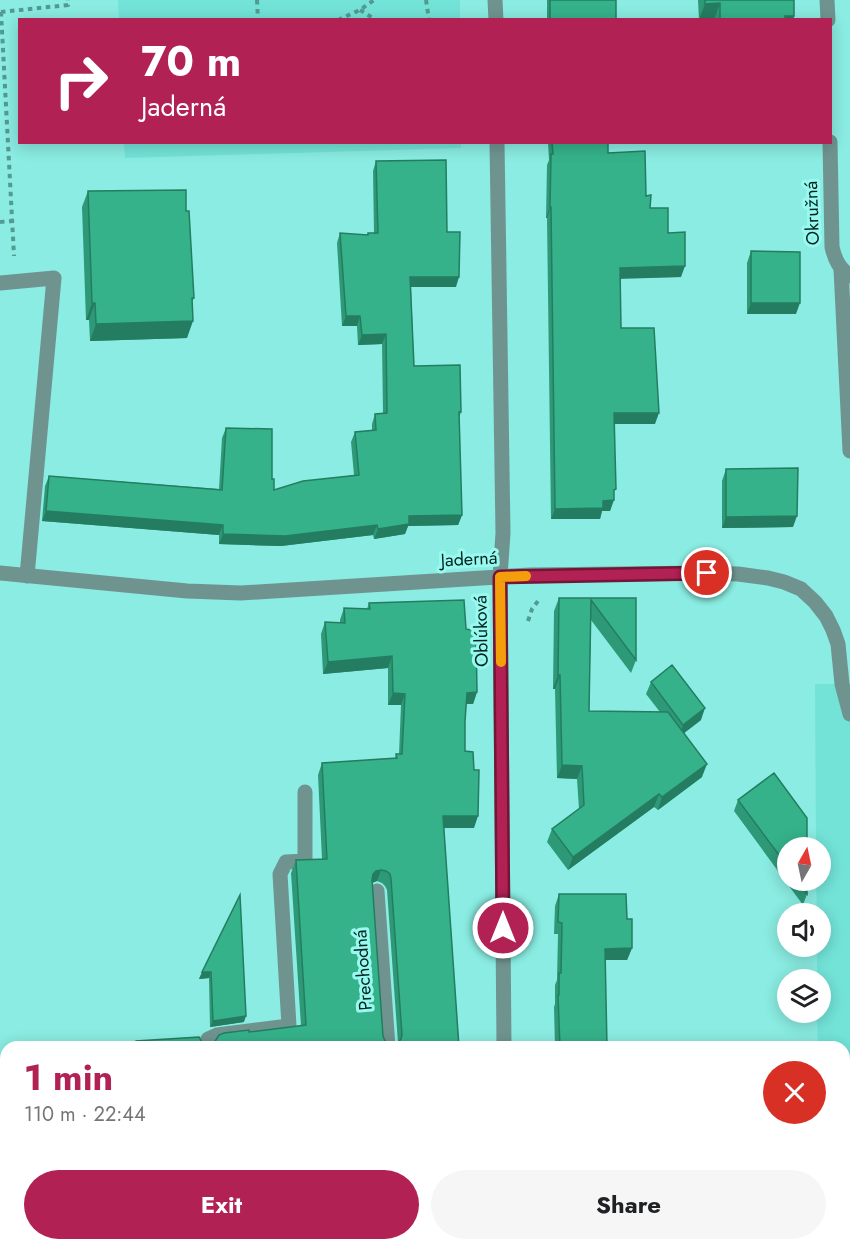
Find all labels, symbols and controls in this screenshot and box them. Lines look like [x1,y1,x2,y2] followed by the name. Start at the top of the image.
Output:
[141,31,241,92] text: 70 m
[42,42,120,120] icon: right
[141,87,226,126] text: Jaderná
[798,180,826,246] street label: Okružná
[438,545,498,574] street label: Jaderná
[681,547,732,598] pin
[690,556,723,589] icon: arrive
[467,595,495,667] street label: Oblúková
[777,837,831,891] north arrow
[777,837,831,1023] map controls
[471,896,535,960] position arrow
[777,903,831,957] button: sound
[347,929,379,1011] street label: Prechodná
[777,969,831,1023] button: layers
[24,1051,113,1103] text: 1 min
[763,1061,826,1124] button: close
[24,1100,146,1129] text: 110 m · 22:44
[24,1170,419,1239] button: Exit
[431,1170,826,1239] button: Share

